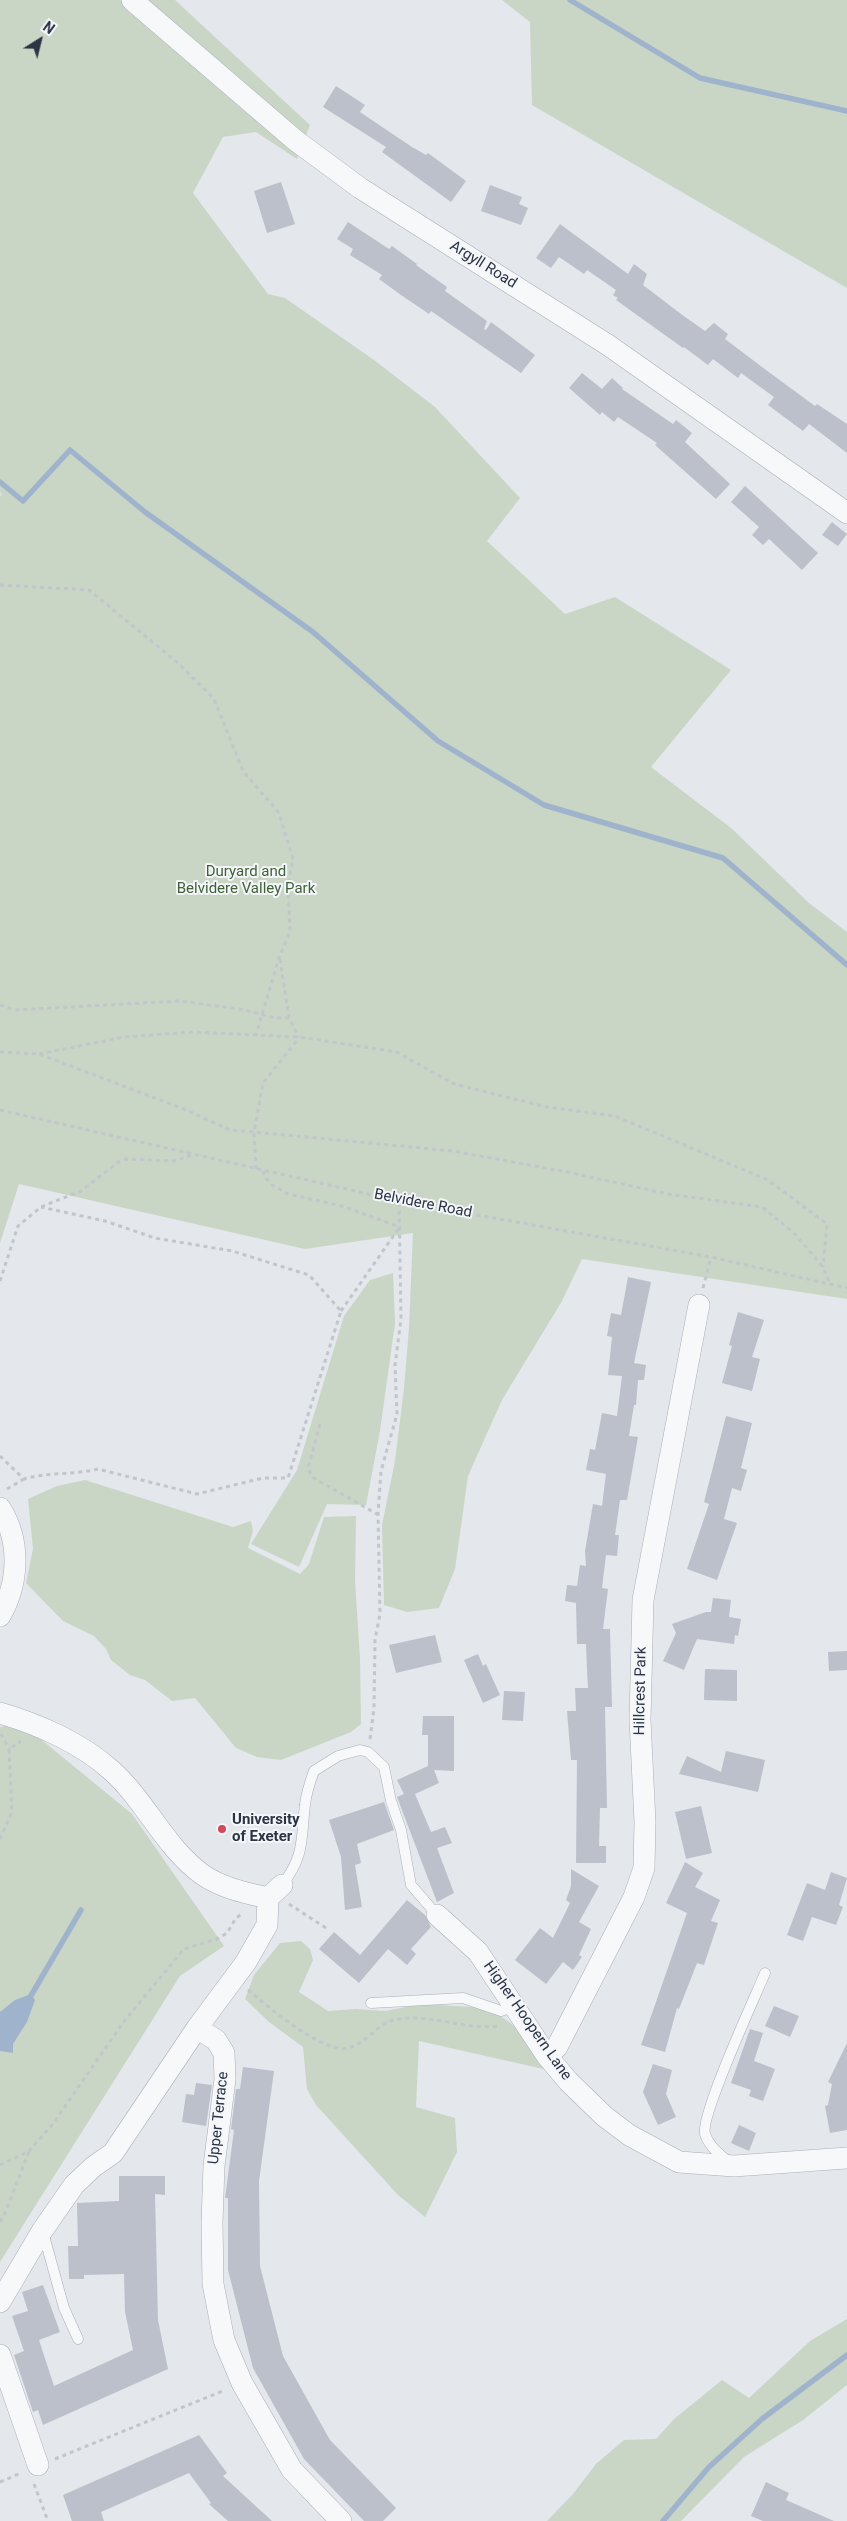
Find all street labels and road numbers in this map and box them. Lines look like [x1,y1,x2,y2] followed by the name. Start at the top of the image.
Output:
[446,237,520,293] street label: Argyll Road
[373,1186,473,1222] street label: Belvidere Road
[631,1646,651,1736] street label: Hillcrest Park
[479,1958,575,2084] street label: Higher Hoopern Lane
[205,2071,233,2165] street label: Upper Terrace

